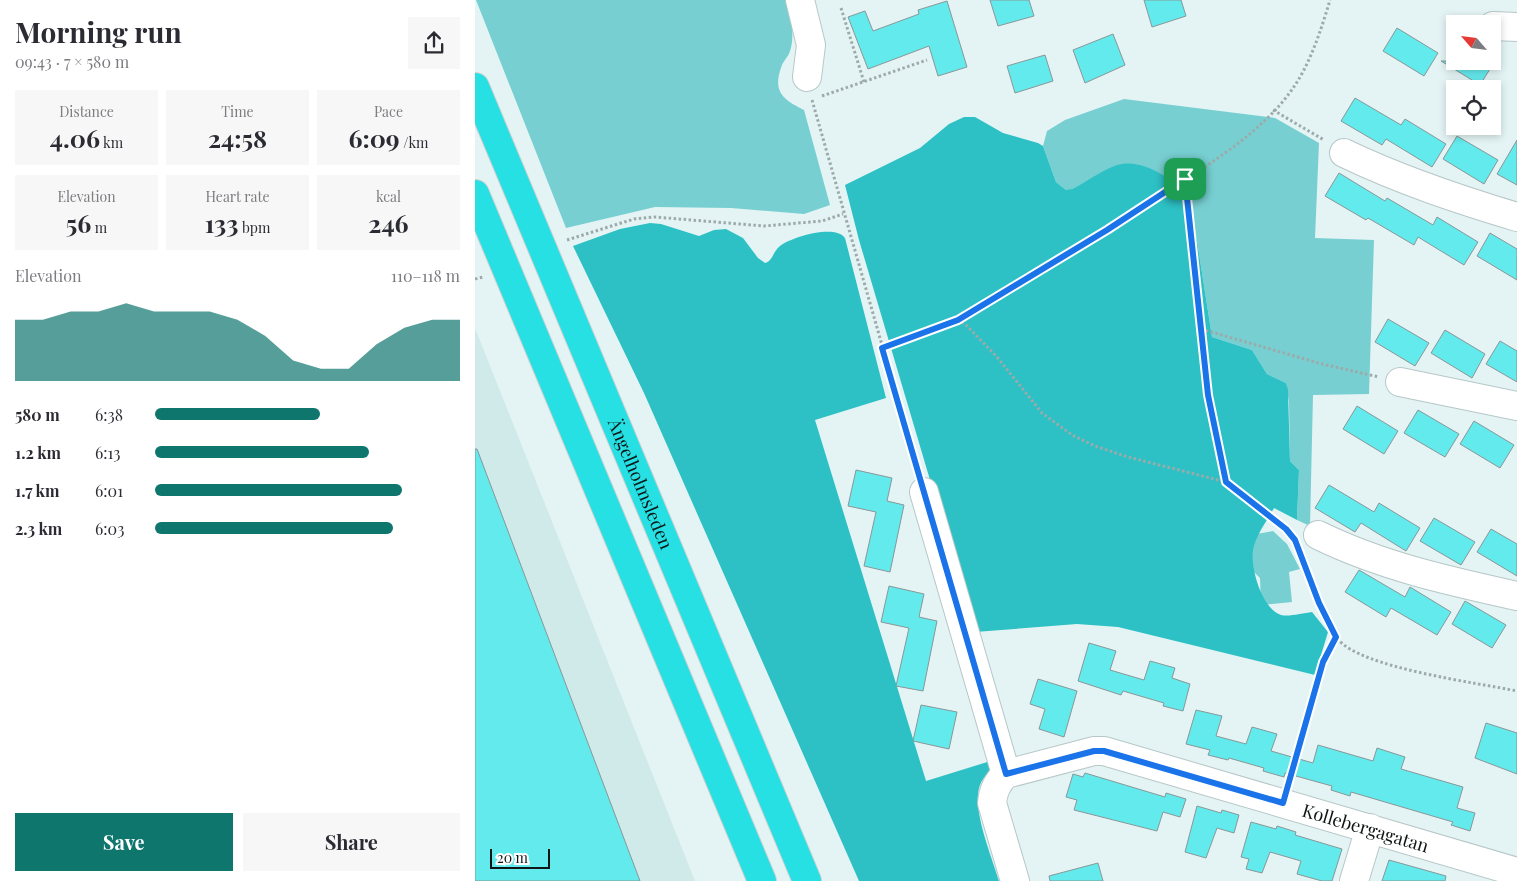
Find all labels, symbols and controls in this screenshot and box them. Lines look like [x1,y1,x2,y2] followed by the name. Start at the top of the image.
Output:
[15,13,182,50] text: Morning run
[1446,15,1501,70] north arrow
[1446,15,1501,135] map controls
[408,17,460,69] button: share
[15,51,129,72] text: 09:43 · 7 × 580 m
[1446,80,1501,135] button: locate
[59,102,114,121] text: Distance
[221,102,254,121] text: Time
[374,102,403,121] text: Pace
[50,121,100,154] text: 4.06
[208,121,267,154] text: 24:58
[348,121,400,154] text: 6:09
[100,133,123,152] text: km
[400,133,429,152] text: /km
[1164,158,1206,200] pin
[1171,165,1199,193] icon: arrive
[57,187,116,206] text: Elevation
[205,187,270,206] text: Heart rate
[376,187,401,206] text: kcal
[66,206,91,239] text: 56
[205,206,238,239] text: 133
[368,206,409,239] text: 246
[91,218,107,237] text: m
[238,218,270,237] text: bpm
[15,265,82,286] text: Elevation
[391,265,460,286] text: 110–118 m
[15,404,60,425] text: 580 m
[95,404,123,425] text: 6:38
[603,414,679,553] street label: Ängelholmsleden
[15,442,61,463] text: 1.2 km
[95,442,120,463] text: 6:13
[15,480,59,501] text: 1.7 km
[95,480,123,501] text: 6:01
[15,518,62,539] text: 2.3 km
[95,518,124,539] text: 6:03
[1300,798,1432,858] street label: Kollebergagatan
[15,813,233,871] button: Save
[243,813,460,871] button: Share
[490,846,550,869] scale bar
[497,848,528,867] text: 20 m

